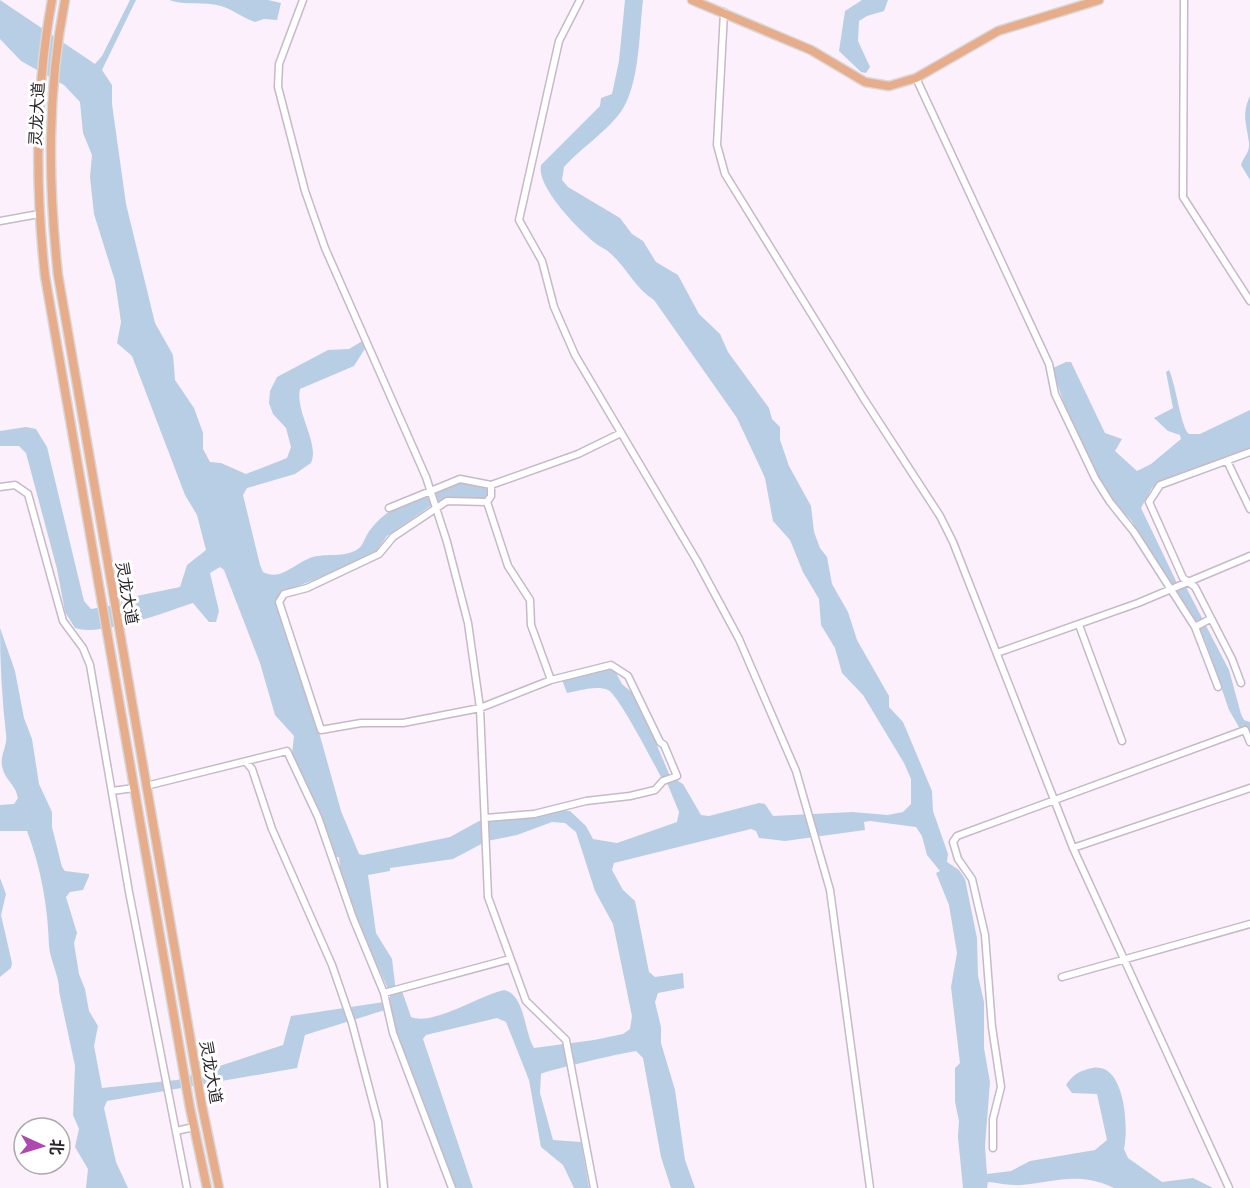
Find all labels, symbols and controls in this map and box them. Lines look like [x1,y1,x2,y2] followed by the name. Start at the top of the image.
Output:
[26,82,48,146] street label: 灵龙大道
[112,560,142,626] street label: 灵龙大道
[196,1039,226,1105] street label: 灵龙大道
[12,1116,72,1176] north arrow
[46,1138,67,1156] text: 北

